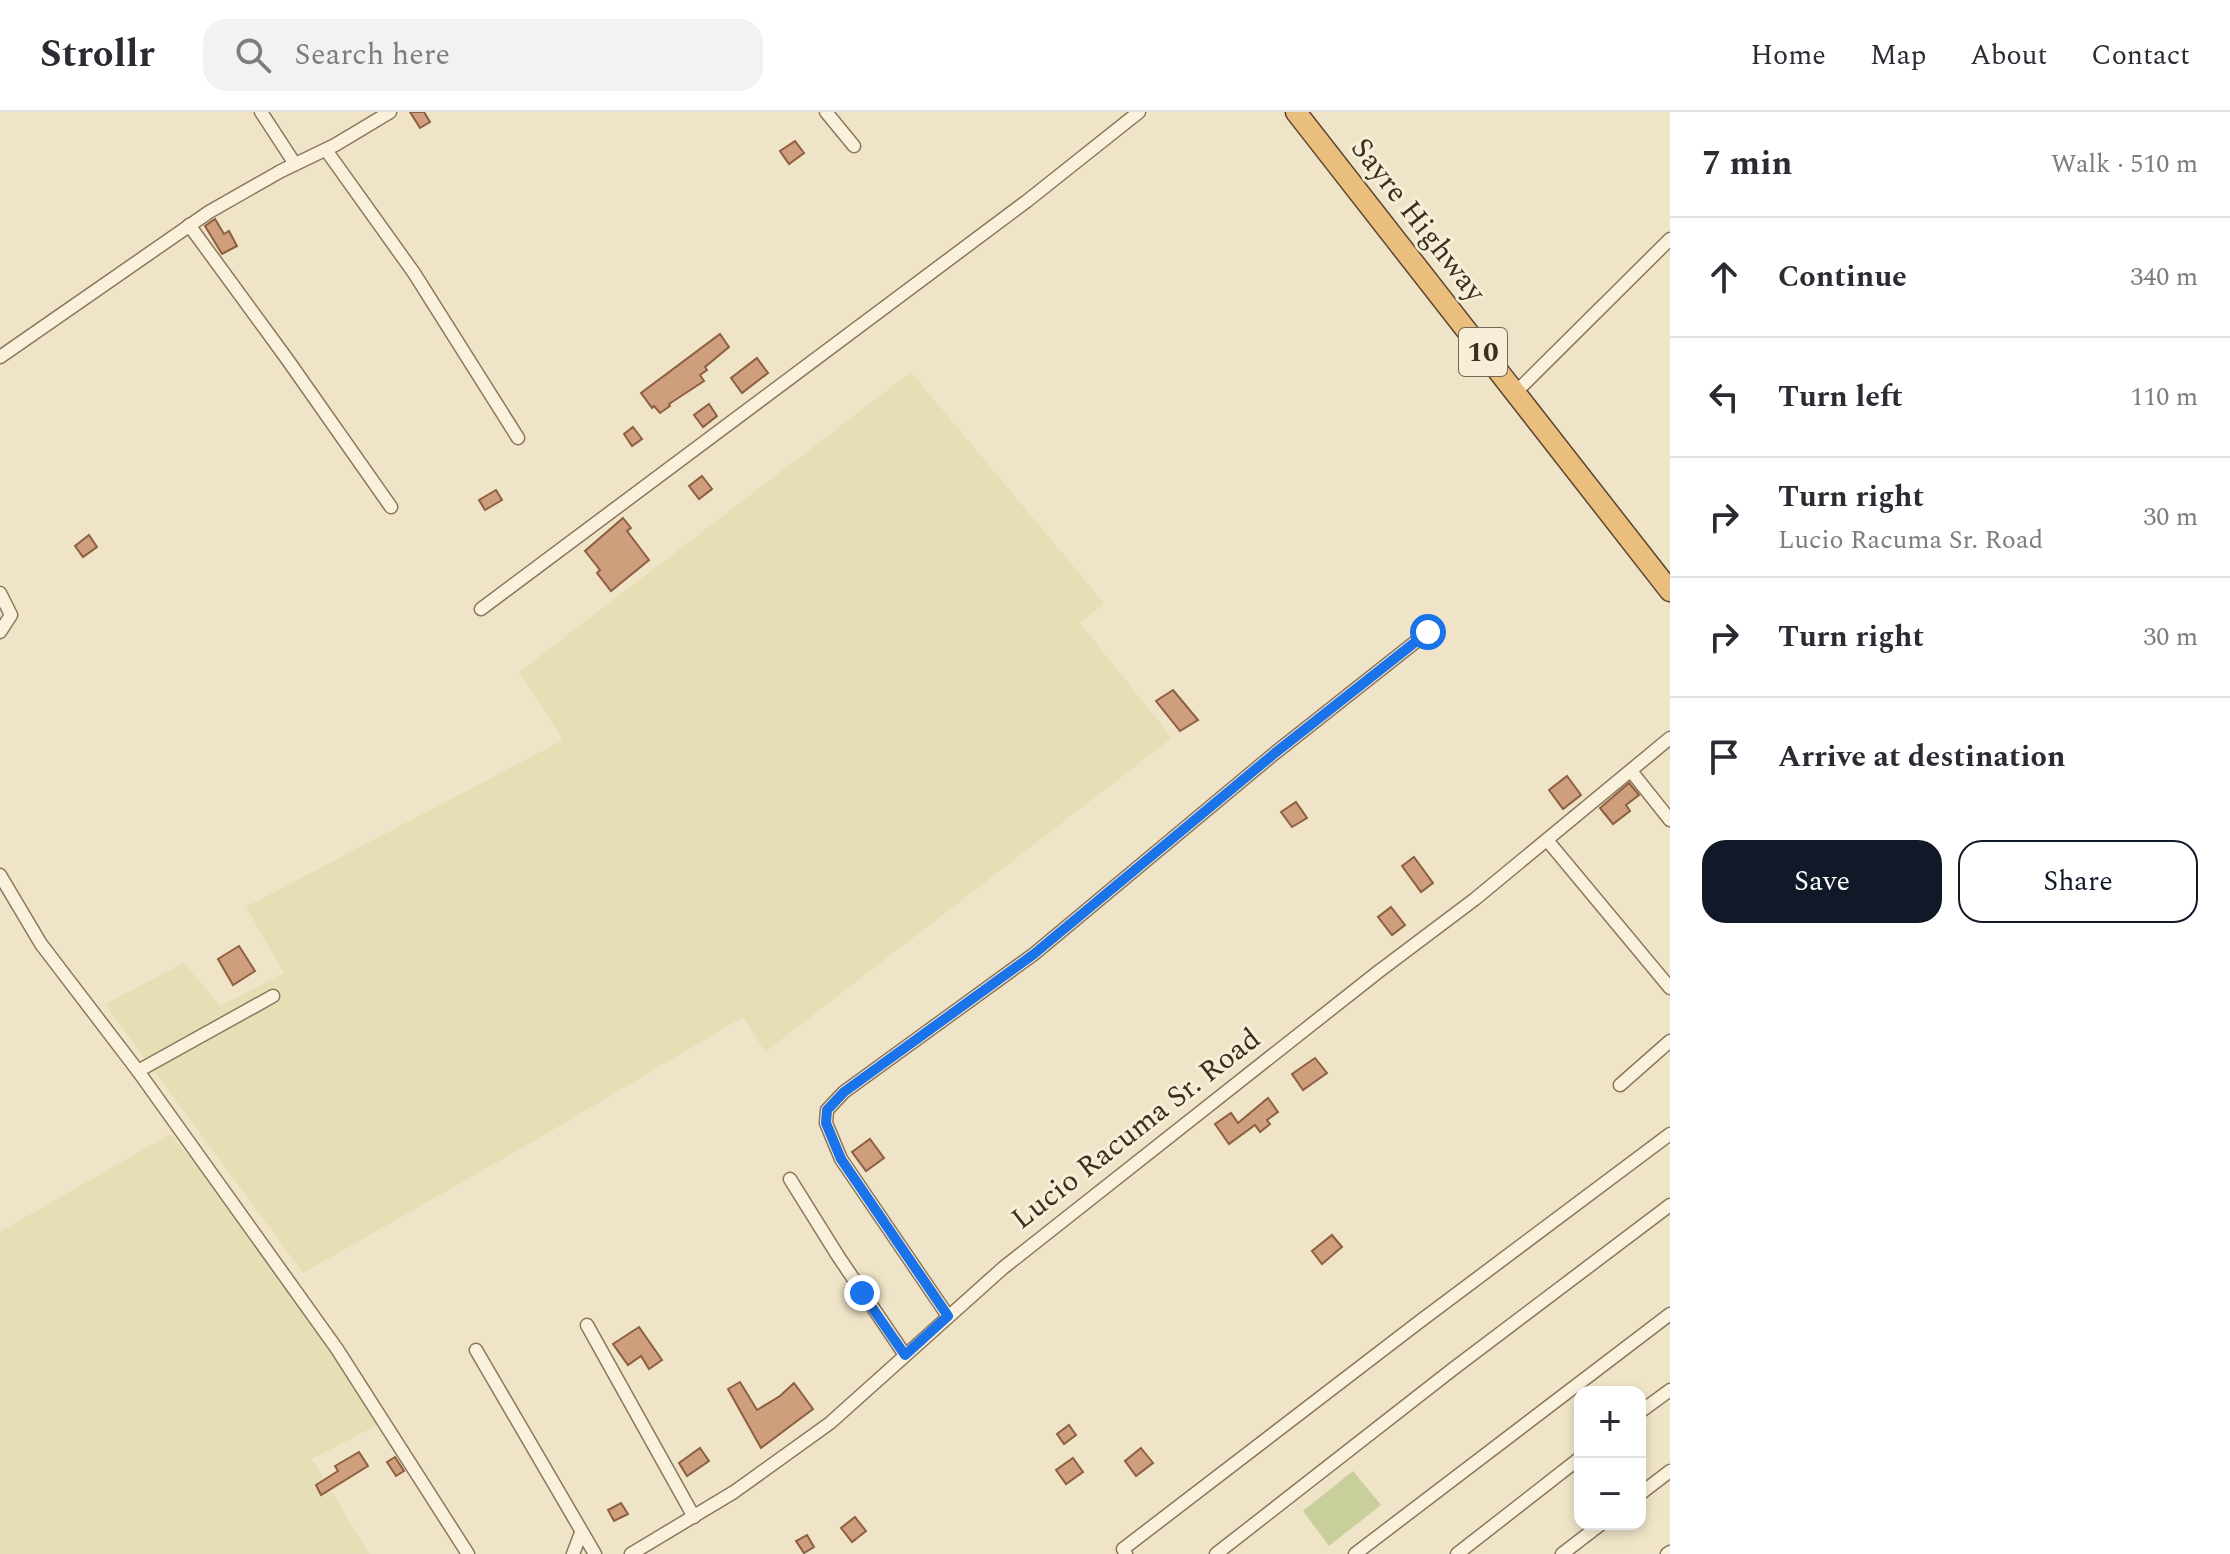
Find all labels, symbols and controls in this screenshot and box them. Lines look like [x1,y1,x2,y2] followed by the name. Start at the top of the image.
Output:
[203,19,763,91] search box
[40,26,155,84] text: Strollr
[295,32,450,78] text: Search here
[231,33,275,77] icon: search
[1750,34,1826,77] text: Home
[1870,34,1926,77] text: Map
[1970,34,2047,77] text: About
[2091,34,2190,77] text: Contact
[1339,128,1498,313] street label: Sayre Highway
[1702,138,1792,190] text: 7 min
[2051,144,2198,184] text: Walk · 510 m
[1778,254,1907,300] text: Continue
[1702,255,1746,299] icon: ahead
[2130,257,2198,297] text: 340 m
[1459,328,1507,376] road number: 10
[1778,374,1903,420] text: Turn left
[1702,375,1746,419] icon: left
[2130,377,2198,417] text: 110 m
[1778,474,1924,520] text: Turn right
[1702,495,1746,539] icon: right
[2143,497,2198,537] text: 30 m
[1778,520,2043,560] text: Lucio Racuma Sr. Road
[1410,614,1446,650] route start
[1778,614,1924,660] text: Turn right
[1702,615,1746,659] icon: right
[2143,617,2198,657] text: 30 m
[1778,734,2065,780] text: Arrive at destination
[1702,735,1746,779] icon: arrive
[1702,840,1942,923] button: Save
[1958,840,2198,923] button: Share
[1001,1017,1271,1241] street label: Lucio Racuma Sr. Road
[844,1275,880,1311] route end
[1574,1386,1646,1530] map controls
[1574,1386,1646,1458] button: +
[1574,1458,1646,1530] button: −

